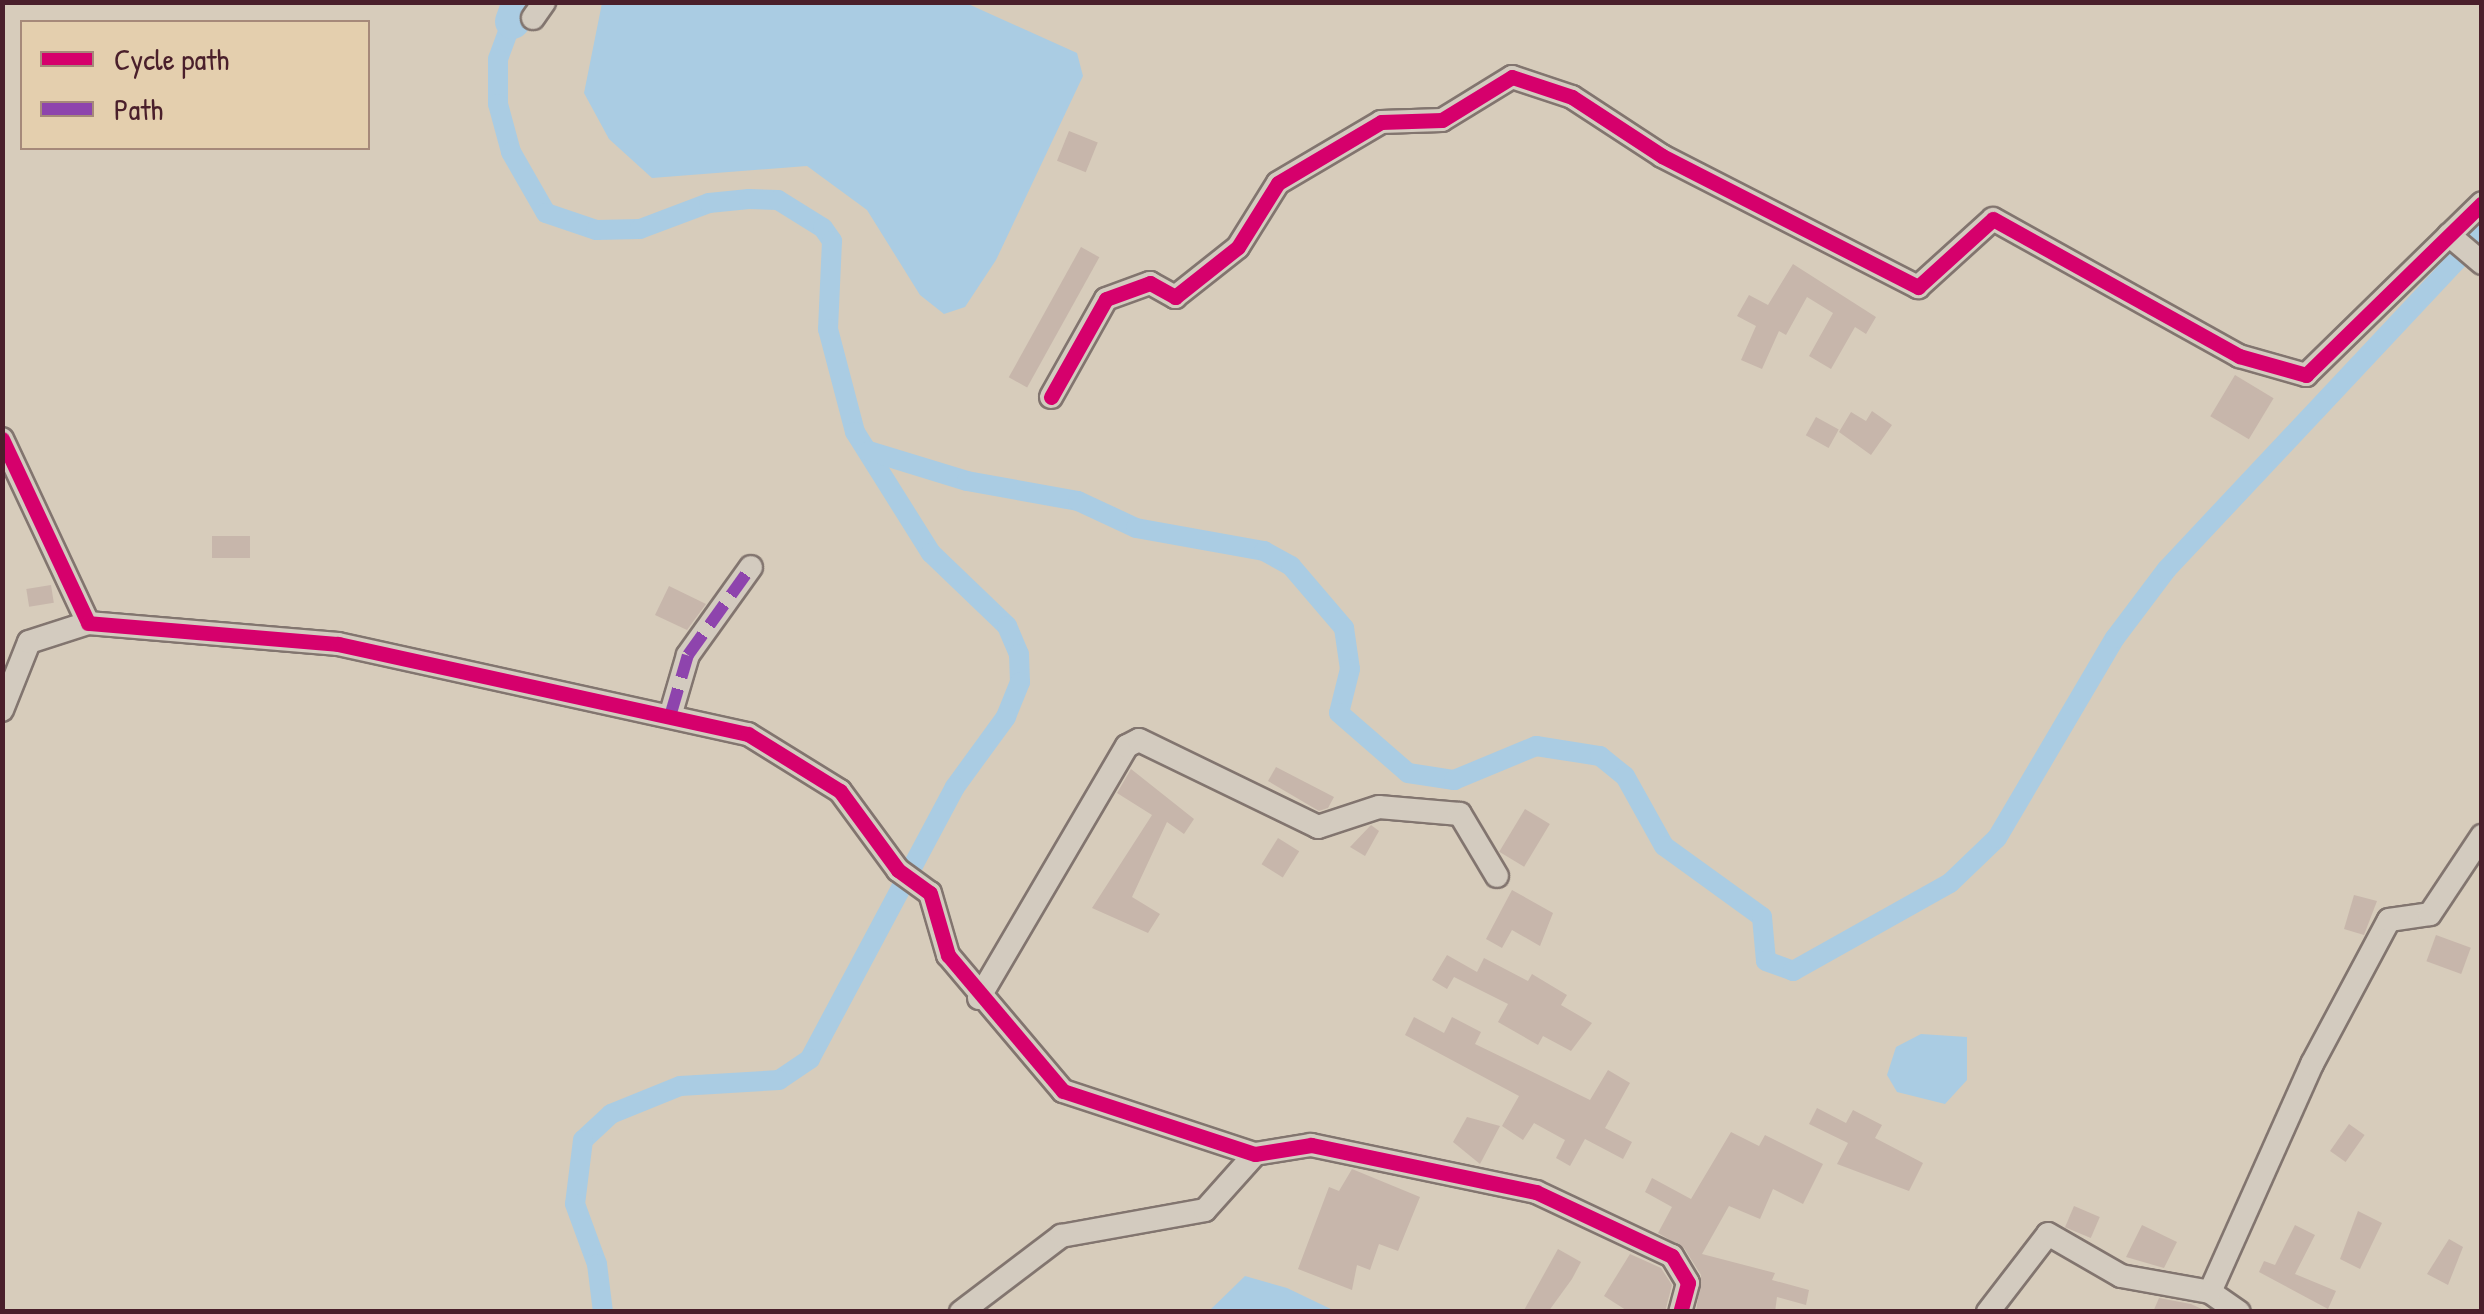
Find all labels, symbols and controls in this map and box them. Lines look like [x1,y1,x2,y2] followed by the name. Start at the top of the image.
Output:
[20,20,370,150] legend
[114,39,229,79] text: Cycle path
[114,89,163,129] text: Path

